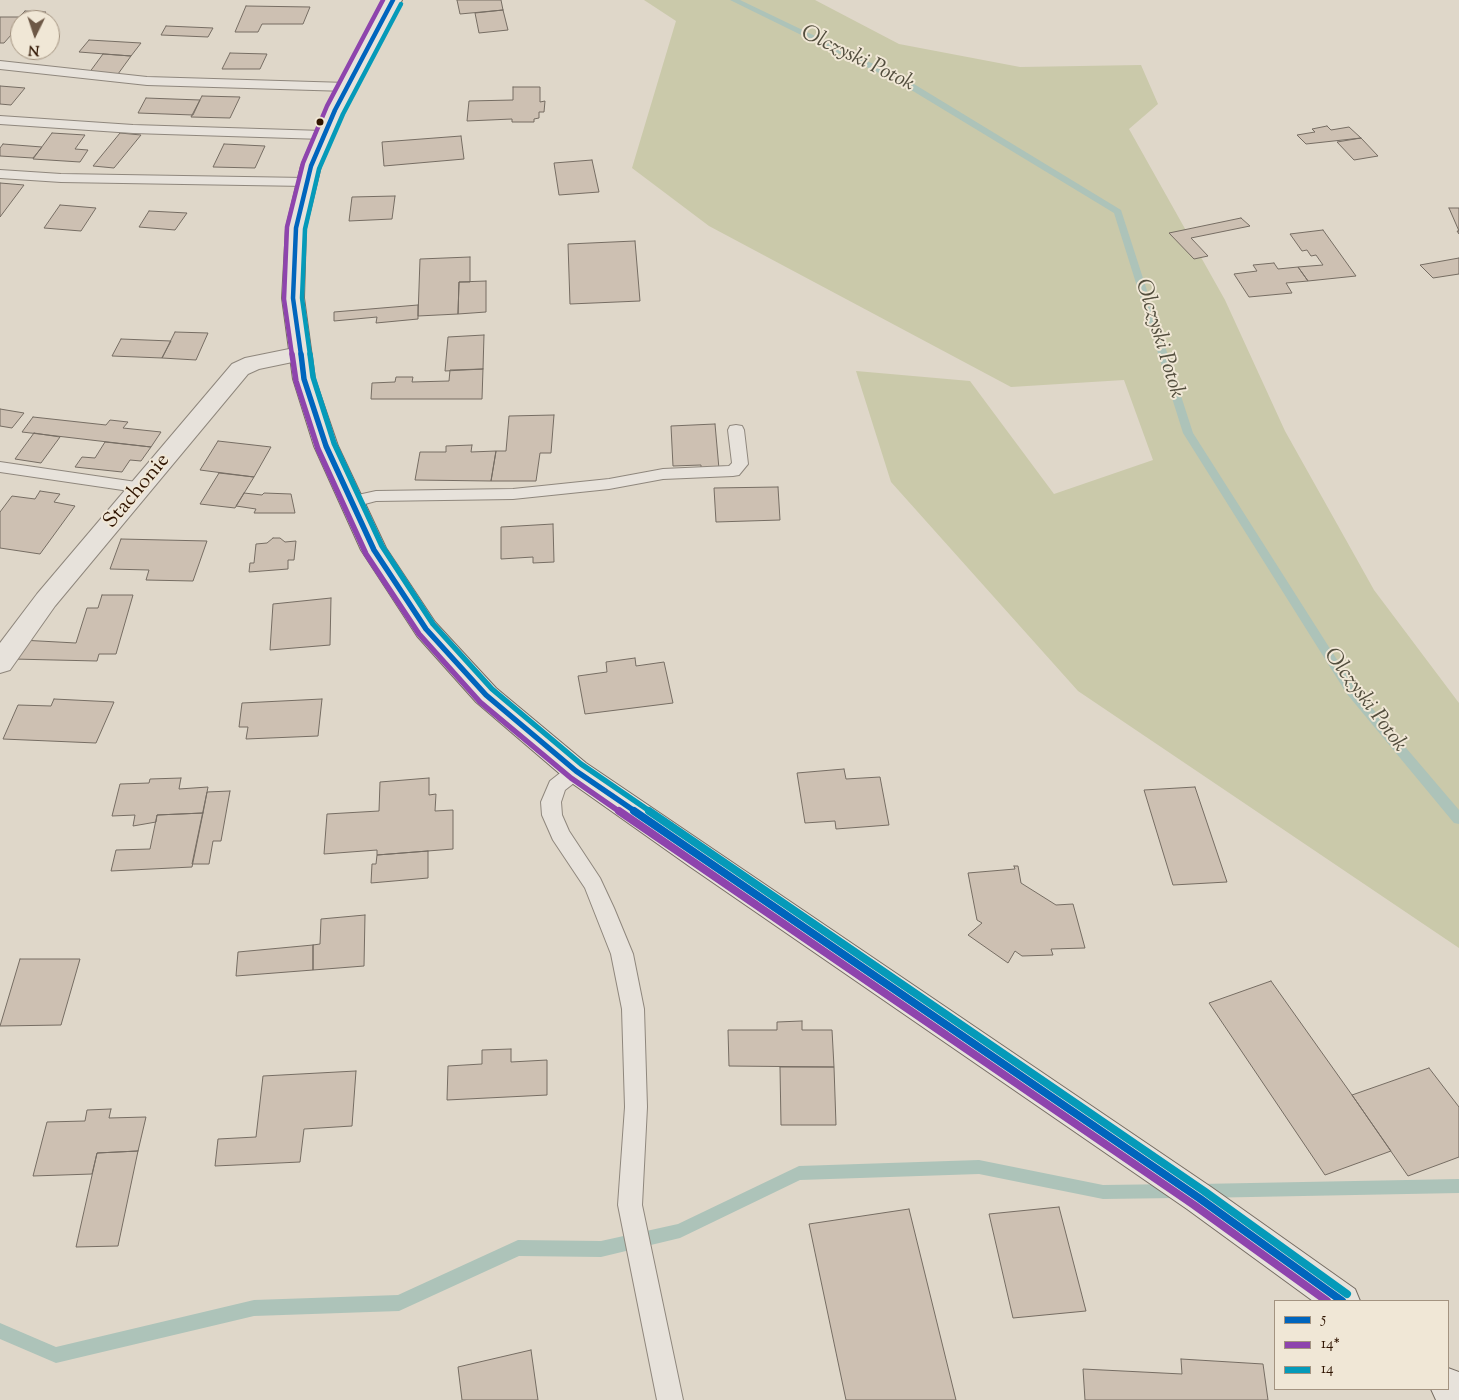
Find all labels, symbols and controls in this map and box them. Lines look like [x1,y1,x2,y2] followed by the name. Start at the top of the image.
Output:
[10,10,60,60] north arrow
[796,21,918,99] water label: Olczyski Potok
[28,39,40,59] text: N
[315,117,325,127] unlabelled marker
[1127,276,1189,402] water label: Olczyski Potok
[99,449,177,535] street label: Stachonie
[1316,644,1412,758] water label: Olczyski Potok
[1274,1300,1449,1390] legend
[1321,1309,1326,1330] text: 5
[1321,1334,1340,1355] text: 14*
[1321,1359,1334,1380] text: 14

